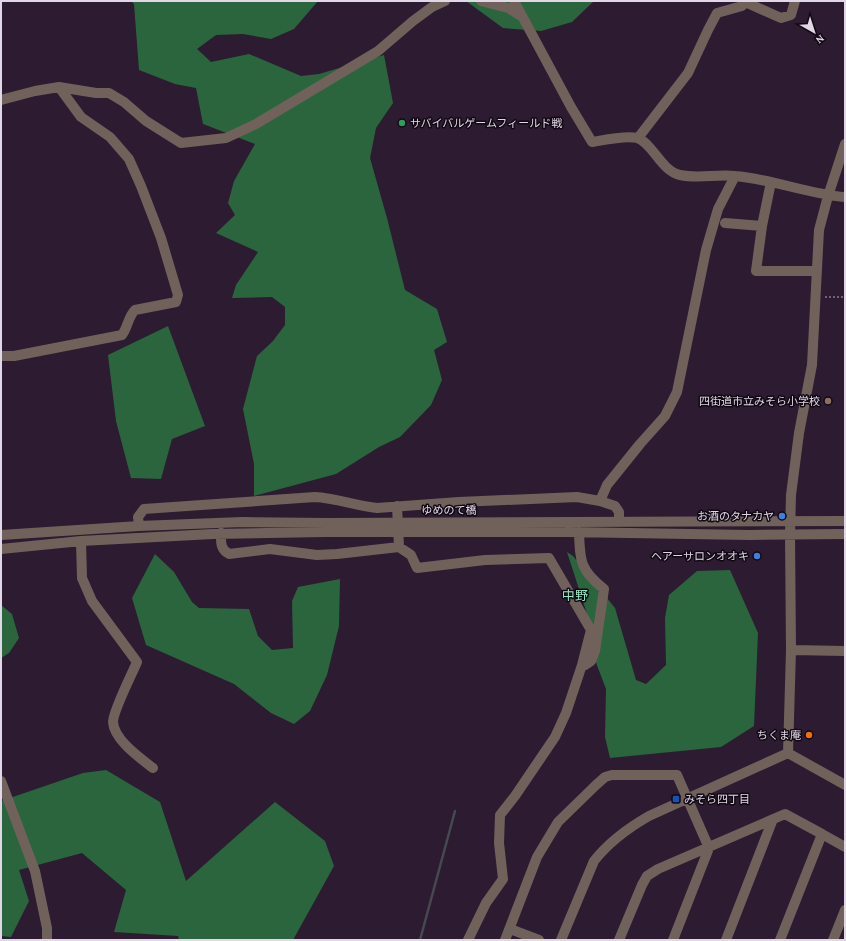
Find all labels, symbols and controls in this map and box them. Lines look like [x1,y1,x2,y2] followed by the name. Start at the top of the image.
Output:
[794,12,834,52] north arrow
[813,33,827,47] text: N
[410,117,562,129] place label: サバイバルゲームフィールド戦
[397,118,407,128] marker: サバイバルゲームフィールド戦
[699,395,820,407] place label: 四街道市立みそら小学校
[823,396,833,406] marker: 四街道市立みそら小学校
[422,504,477,516] street label: ゆめのて橋
[697,510,774,522] place label: お酒のタナカヤ
[777,511,787,521] marker: お酒のタナカヤ
[651,550,749,562] place label: ヘアーサロンオオキ
[752,551,762,561] marker: ヘアーサロンオオキ
[562,588,588,603] district label: 中野
[757,729,801,741] place label: ちくま庵
[804,730,814,740] marker: ちくま庵
[684,793,750,805] place label: みそら四丁目
[671,794,681,804] marker: みそら四丁目

